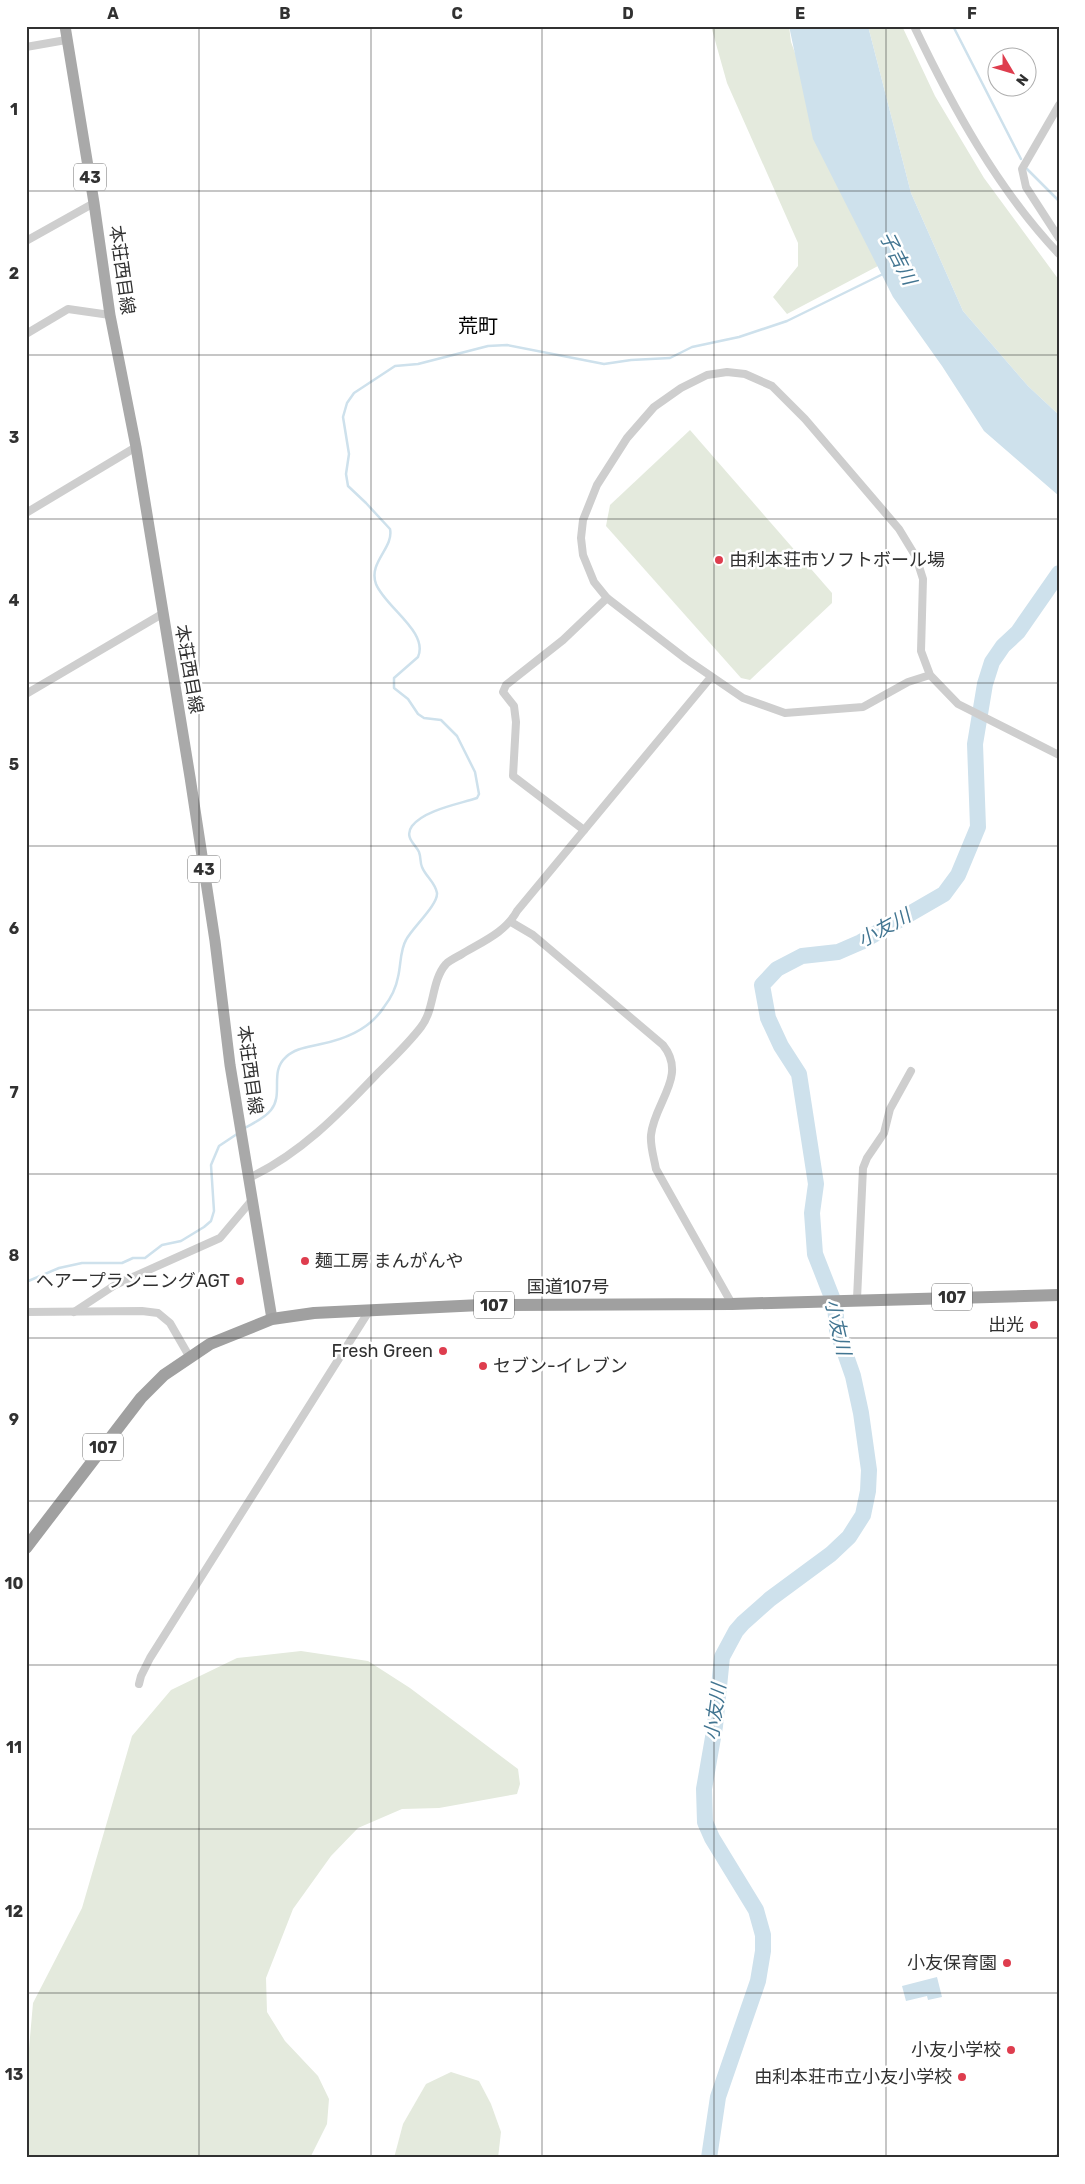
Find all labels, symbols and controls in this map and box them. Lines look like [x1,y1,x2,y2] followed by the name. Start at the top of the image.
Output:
[107,4,119,23] text: A
[279,4,291,23] text: B
[451,4,463,23] text: C
[622,4,634,23] text: D
[795,4,805,23] text: E
[967,4,977,23] text: F
[988,48,1038,98] north arrow
[1012,70,1032,89] text: N
[10,100,18,119] text: 1
[74,163,106,190] road number: 43
[105,224,139,316] street label: 本荘西目線
[875,227,922,290] water label: 子吉川
[9,264,19,283] text: 2
[458,314,498,338] district label: 荒町
[9,428,19,447] text: 3
[729,549,945,571] place label: 由利本荘市ソフトボール場
[713,554,725,566] marker: 由利本荘市ソフトボール場
[9,591,20,610] text: 4
[170,623,208,715] street label: 本荘西目線
[9,755,19,774] text: 5
[188,856,220,882] road number: 43
[853,903,916,952] water label: 小友川
[9,919,19,938] text: 6
[233,1024,267,1116] street label: 本荘西目線
[9,1083,19,1102] text: 7
[9,1246,20,1265] text: 8
[315,1250,463,1272] place label: 麺工房 まんがんや
[299,1255,311,1267] marker: 麺工房 まんがんや
[36,1270,230,1292] place label: ヘアープランニングAGT
[234,1275,246,1287] marker: ヘアープランニングAGT
[527,1276,609,1298] street label: 国道107号
[932,1284,972,1310] road number: 107
[474,1292,514,1318] road number: 107
[820,1297,856,1359] water label: 小友川
[988,1314,1024,1336] place label: 出光
[1028,1319,1040,1331] marker: 出光
[331,1340,433,1362] place label: Fresh Green
[437,1345,449,1357] marker: Fresh Green
[493,1355,628,1377] place label: セブン-イレブン
[477,1360,489,1372] marker: セブン-イレブン
[9,1410,19,1429] text: 9
[83,1434,123,1460] road number: 107
[5,1574,24,1593] text: 10
[700,1680,731,1742] water label: 小友川
[6,1738,22,1757] text: 11
[5,1902,23,1921] text: 12
[907,1952,997,1974] place label: 小友保育園
[1001,1957,1013,1969] marker: 小友保育園
[911,2039,1001,2061] place label: 小友小学校
[1005,2044,1017,2056] marker: 小友小学校
[5,2065,23,2084] text: 13
[754,2066,952,2088] place label: 由利本荘市立小友小学校
[956,2071,968,2083] marker: 由利本荘市立小友小学校

